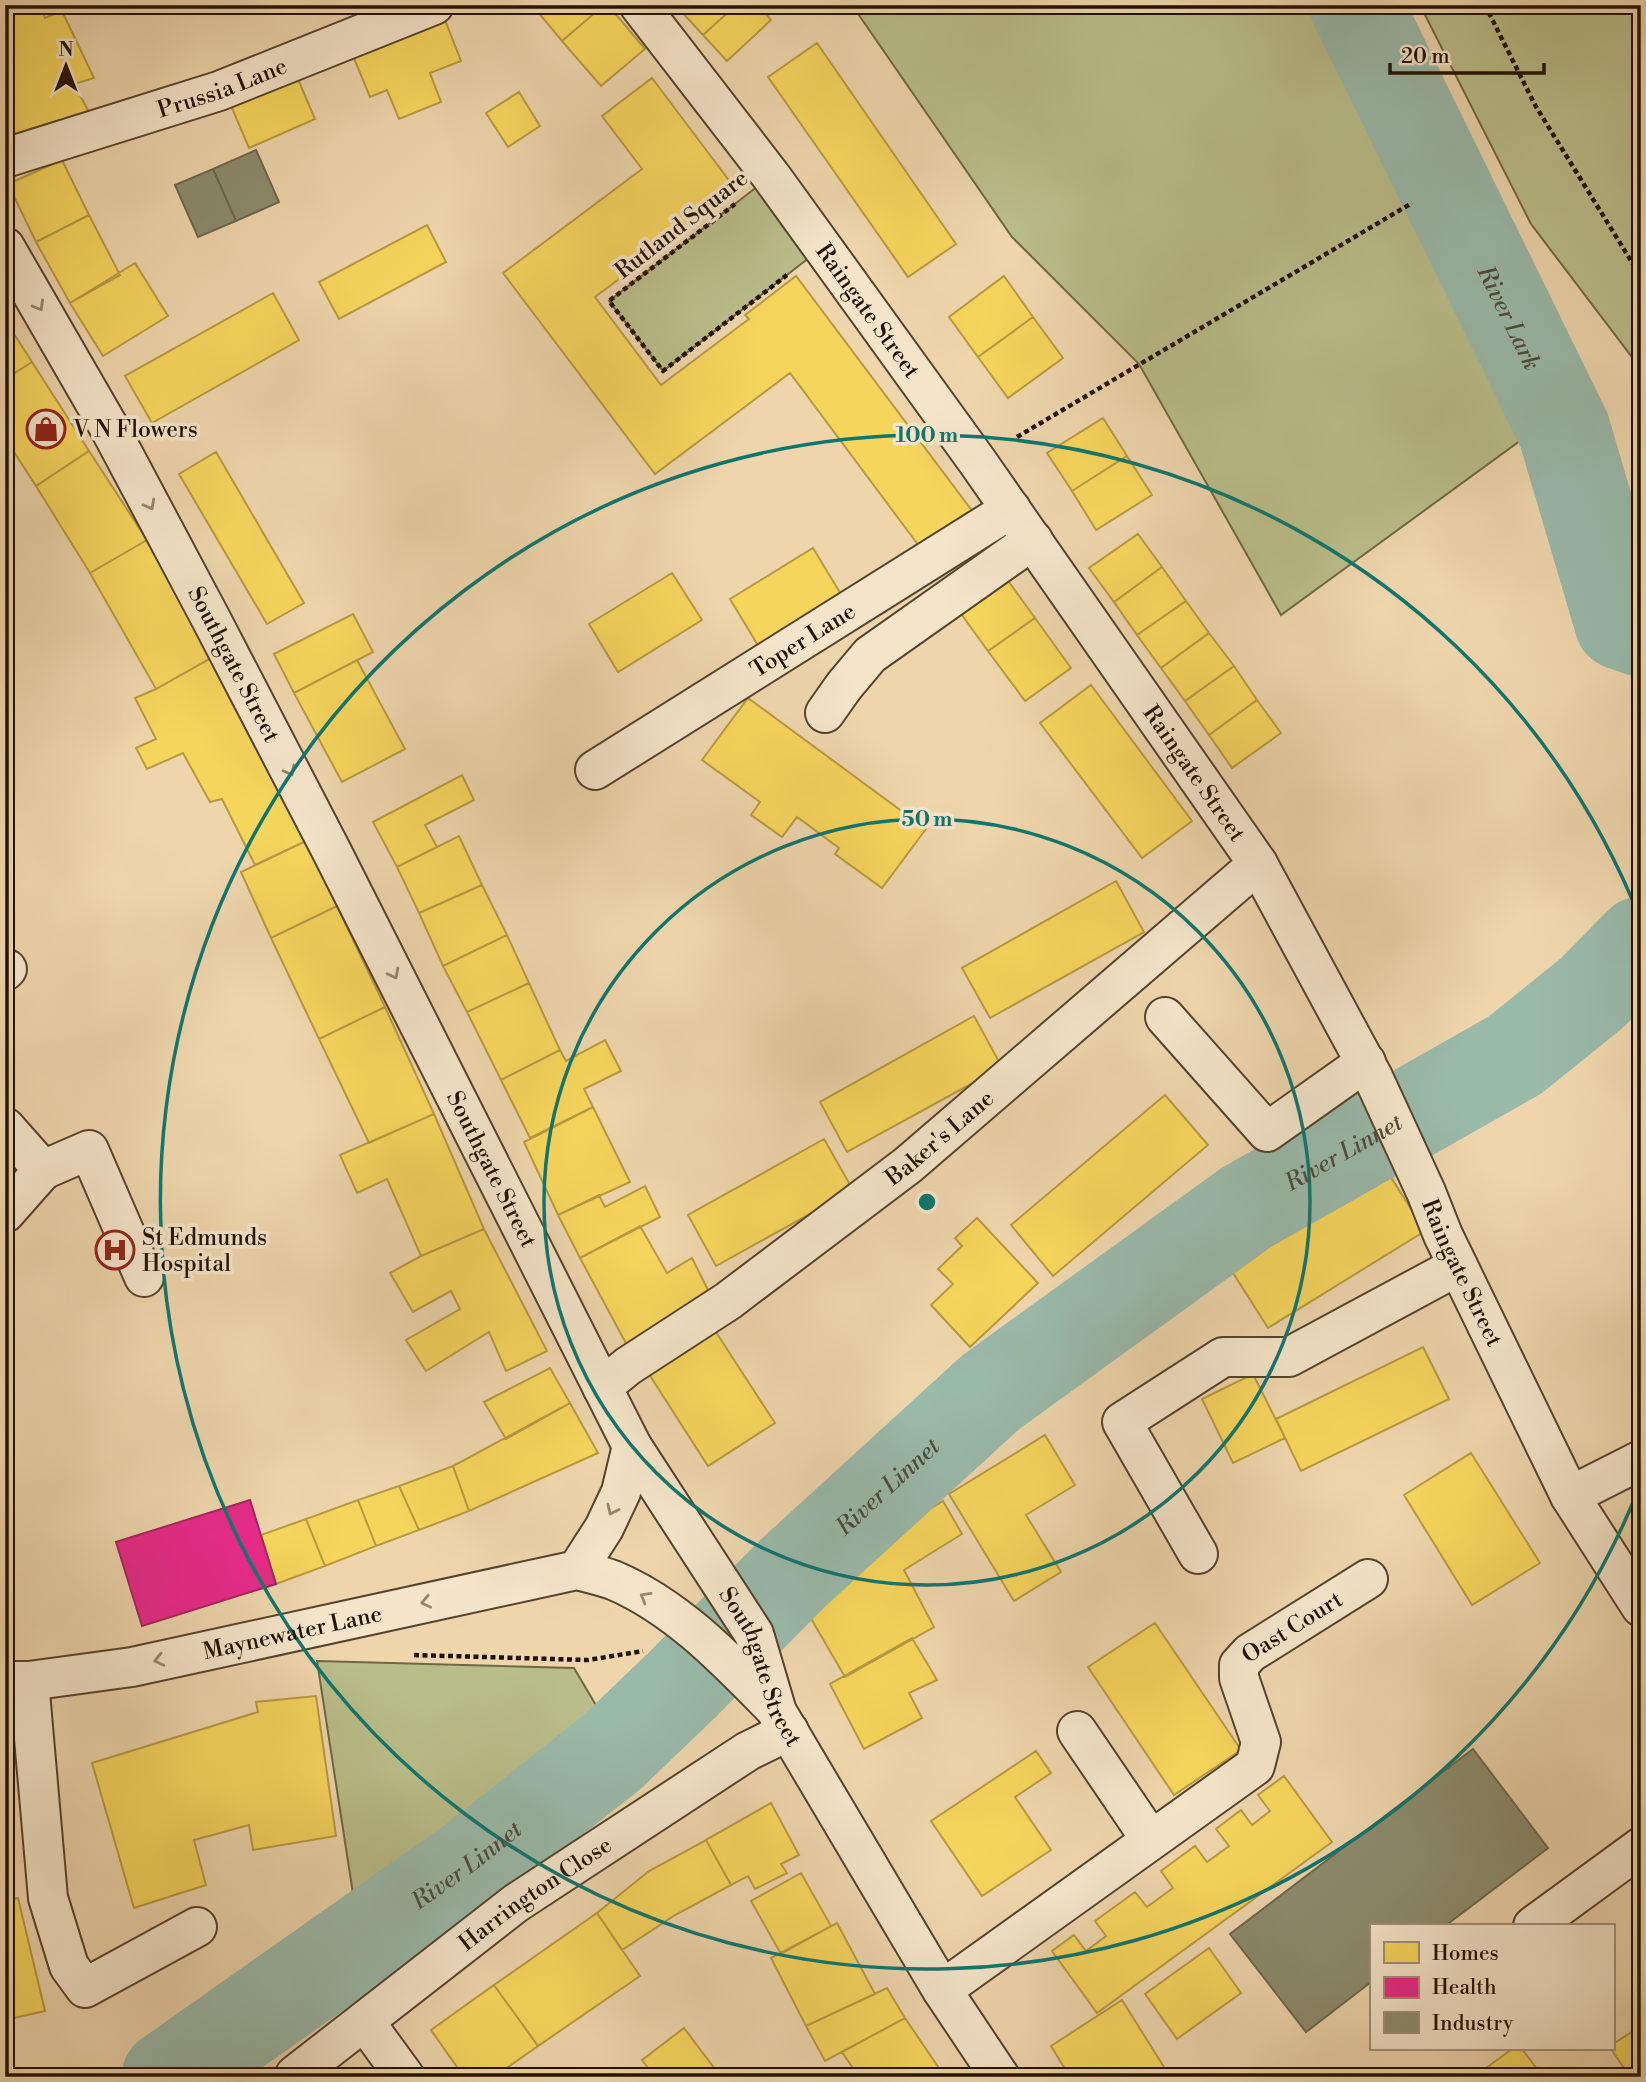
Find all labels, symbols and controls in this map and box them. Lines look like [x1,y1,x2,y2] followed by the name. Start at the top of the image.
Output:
[32,32,102,102] north arrow
[1390,32,1544,76] scale bar
[58,38,74,62] text: N
[1401,44,1450,70] text: 20 m
[154,52,291,124] street label: Prussia Lane
[610,164,754,285] street label: Rutland Square
[809,238,926,384] street label: Raingate Street
[1469,260,1546,375] water label: River Lark
[31,299,44,312] one-way arrow
[25,408,67,450] shop icon: V N Flowers
[72,416,198,444] place label: V N Flowers
[896,423,958,449] text: 100 m
[142,498,155,510] one-way arrow
[181,582,286,747] street label: Southgate Street
[745,597,861,684] street label: Toper Lane
[1137,700,1251,847] street label: Raingate Street
[282,764,295,777] one-way arrow
[902,807,952,833] text: 50 m
[385,967,399,979] one-way arrow
[879,1084,1000,1193] street label: Baker's Lane
[440,1086,542,1252] street label: Southgate Street
[1279,1107,1409,1199] water label: River Linnet
[915,1190,939,1214] centre of rings
[1415,1195,1508,1351] street label: Raingate Street
[142,1224,267,1278] place label: St Edmunds Hospital
[94,1229,136,1271] hospital icon: St Edmunds Hospital
[829,1432,947,1543] water label: River Linnet
[606,1503,620,1516] one-way arrow
[712,1582,807,1752] street label: Southgate Street
[1237,1586,1348,1670] street label: Oast Court
[639,1592,652,1605] one-way arrow
[420,1593,432,1608] one-way arrow
[200,1600,385,1666] street label: Maynewater Lane
[153,1652,165,1667] one-way arrow
[405,1814,529,1917] water label: River Linnet
[453,1831,617,1957] street label: Harrington Close
[1370,1924,1614,2050] legend
[1432,1941,1499,1967] text: Homes
[1432,1975,1497,2001] text: Health
[1432,2011,1514,2037] text: Industry

